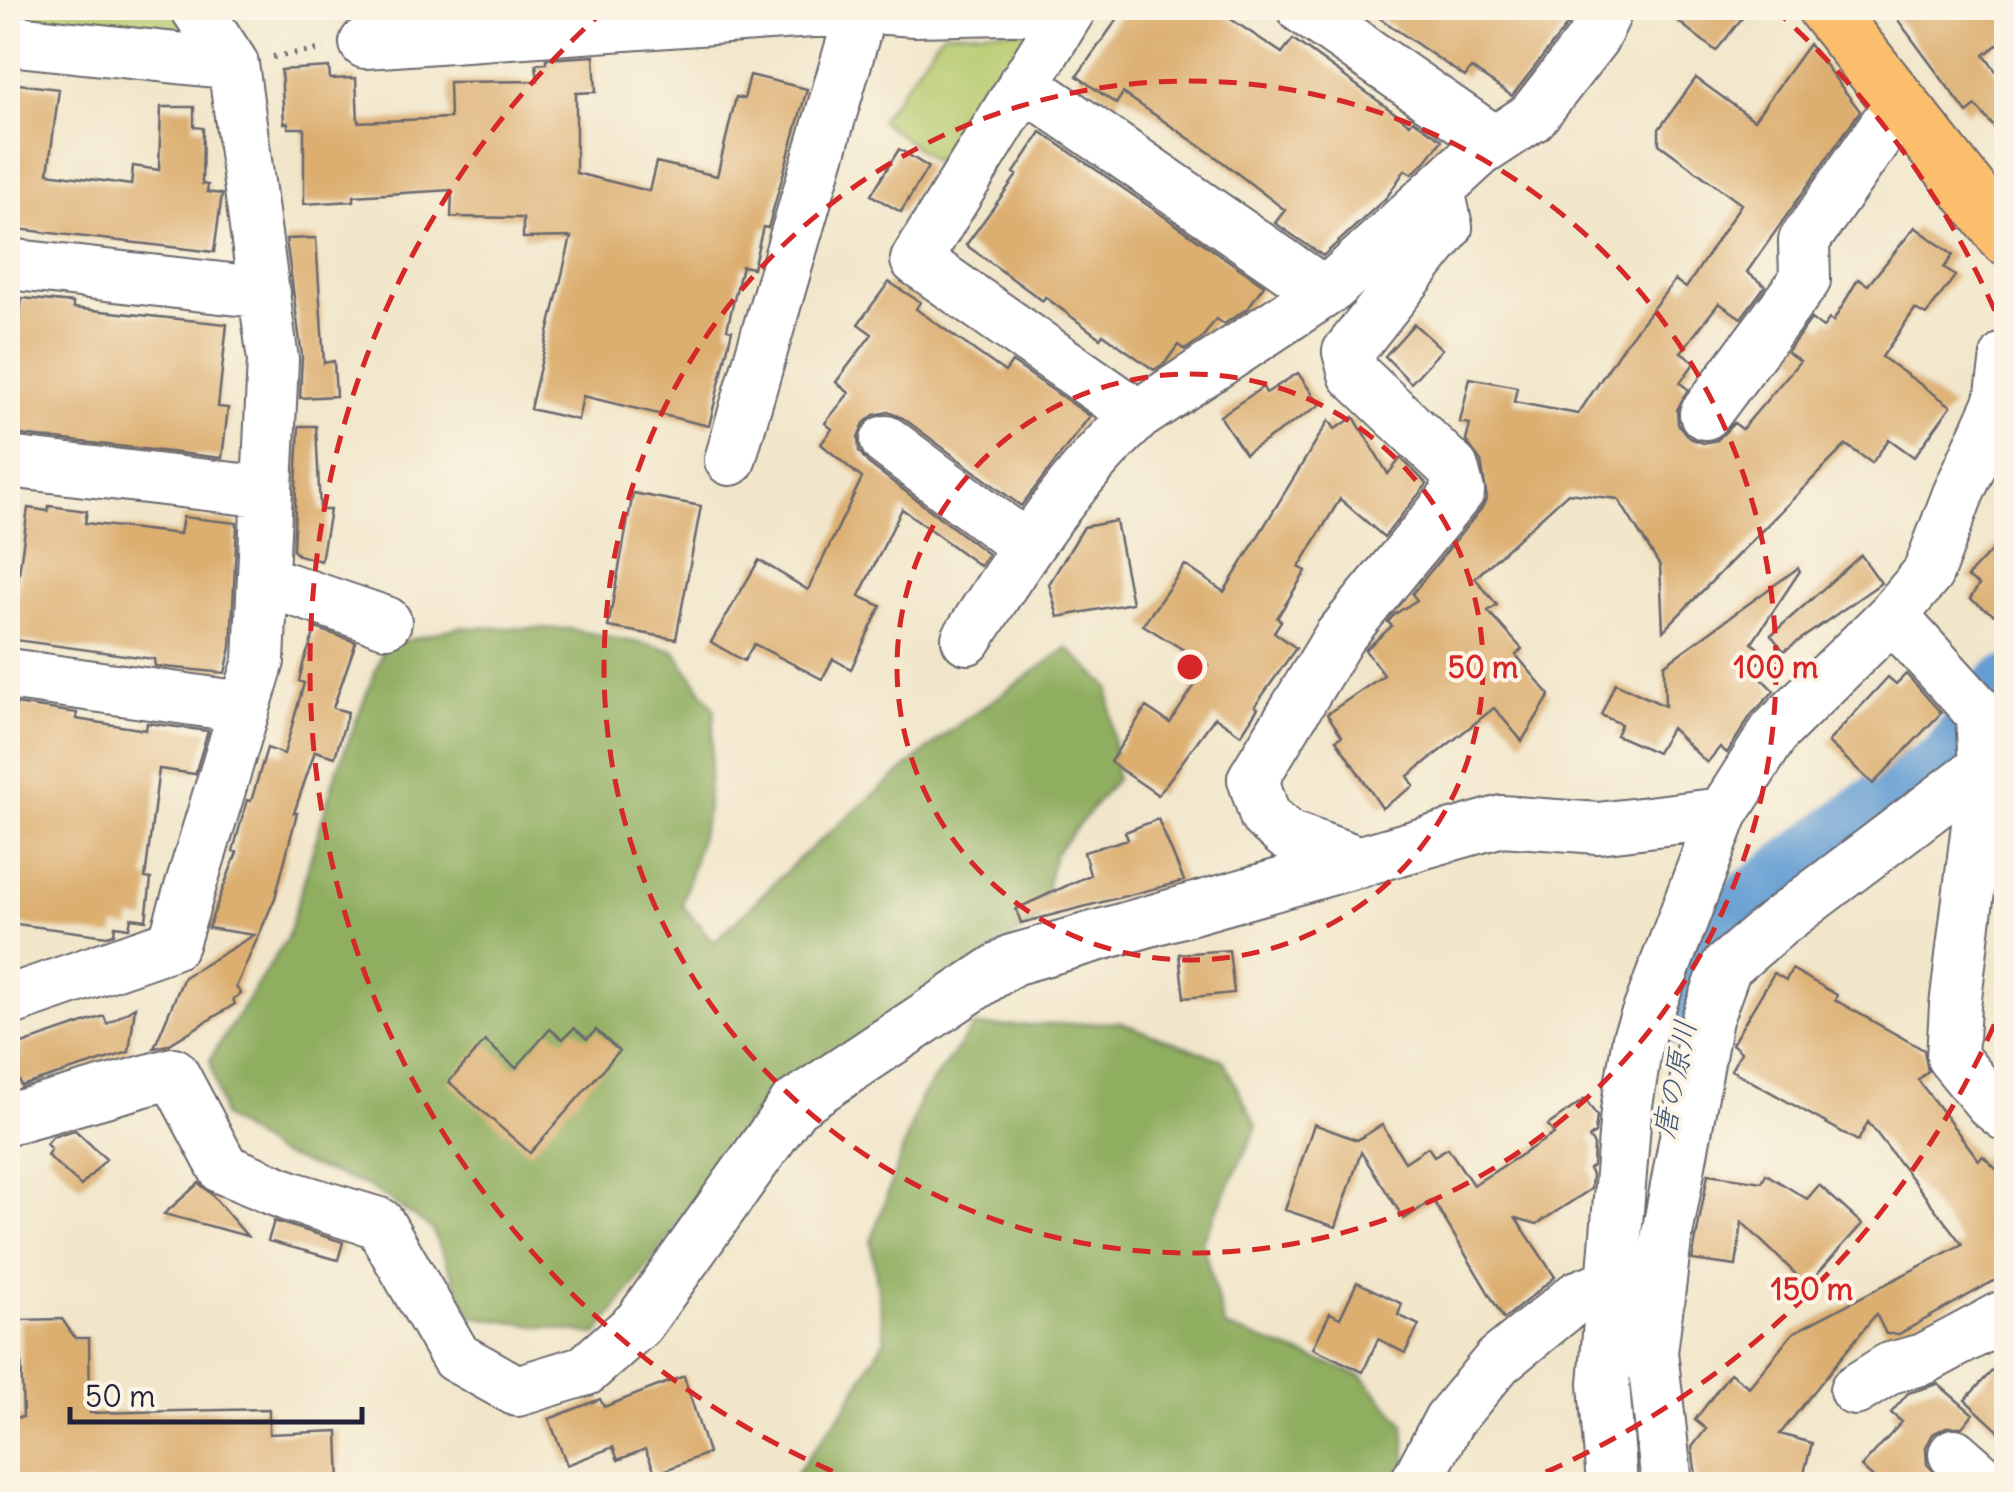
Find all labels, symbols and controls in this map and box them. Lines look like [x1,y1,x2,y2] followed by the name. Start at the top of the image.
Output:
[1448,648,1518,686] text: 50 m
[1734,648,1818,686] text: 100 m
[1172,649,1208,685] centre of rings
[1644,1016,1704,1142] water label: 唐の原川
[1771,1270,1853,1308] text: 150 m
[70,1362,362,1424] scale bar
[85,1377,155,1415] text: 50 m

